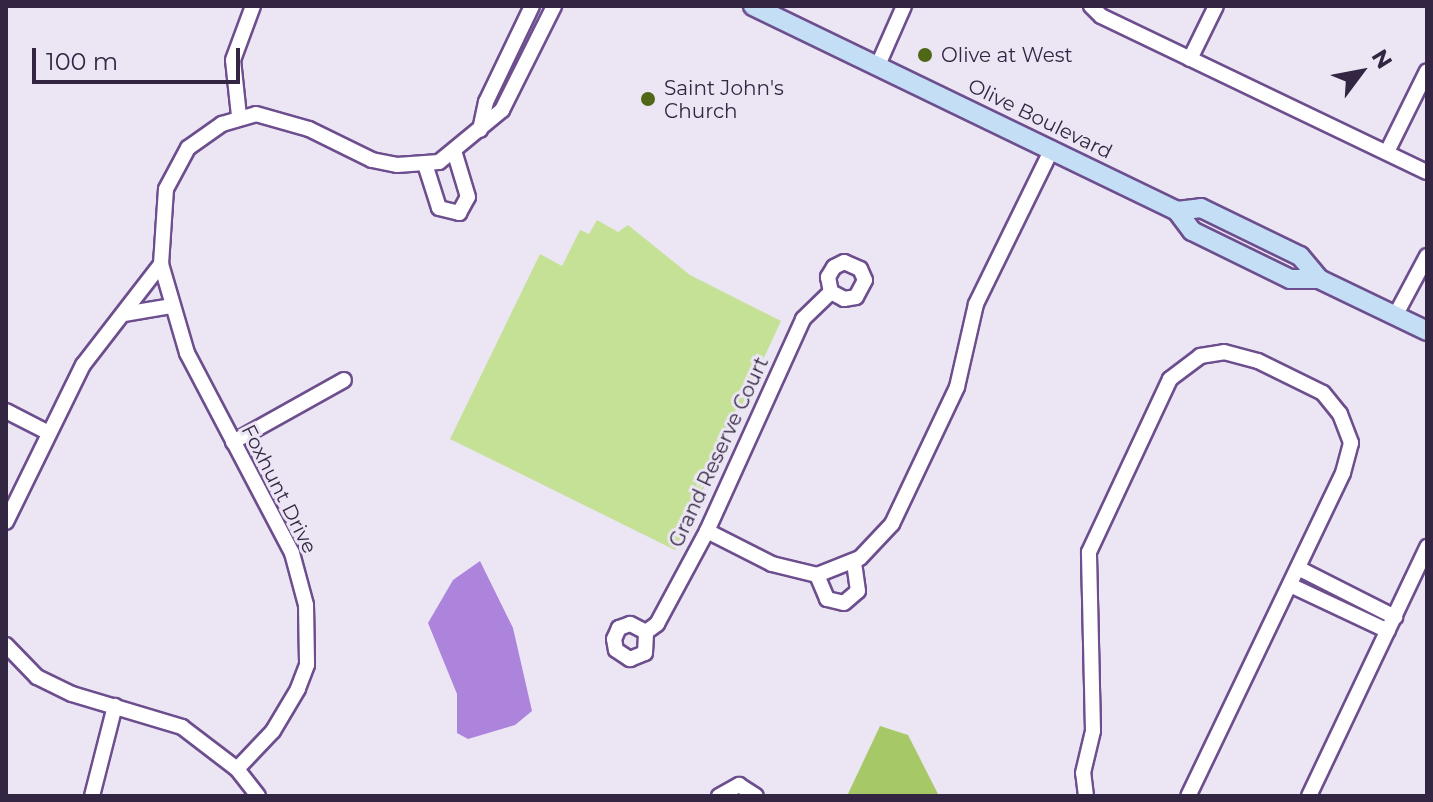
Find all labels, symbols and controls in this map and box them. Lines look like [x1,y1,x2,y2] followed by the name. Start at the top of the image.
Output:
[36,32,244,82] scale bar
[1321,32,1401,112] north arrow
[941,43,1073,67] place label: Olive at West
[1366,44,1398,74] text: N
[916,46,934,64] marker: Olive at West
[46,47,118,76] text: 100 m
[964,74,1116,164] street label: Olive Boulevard
[664,76,784,123] place label: Saint John's Church
[639,90,657,108] marker: Saint John's Church
[664,353,774,551] street label: Grand Reserve Court
[236,421,322,557] street label: Foxhunt Drive

